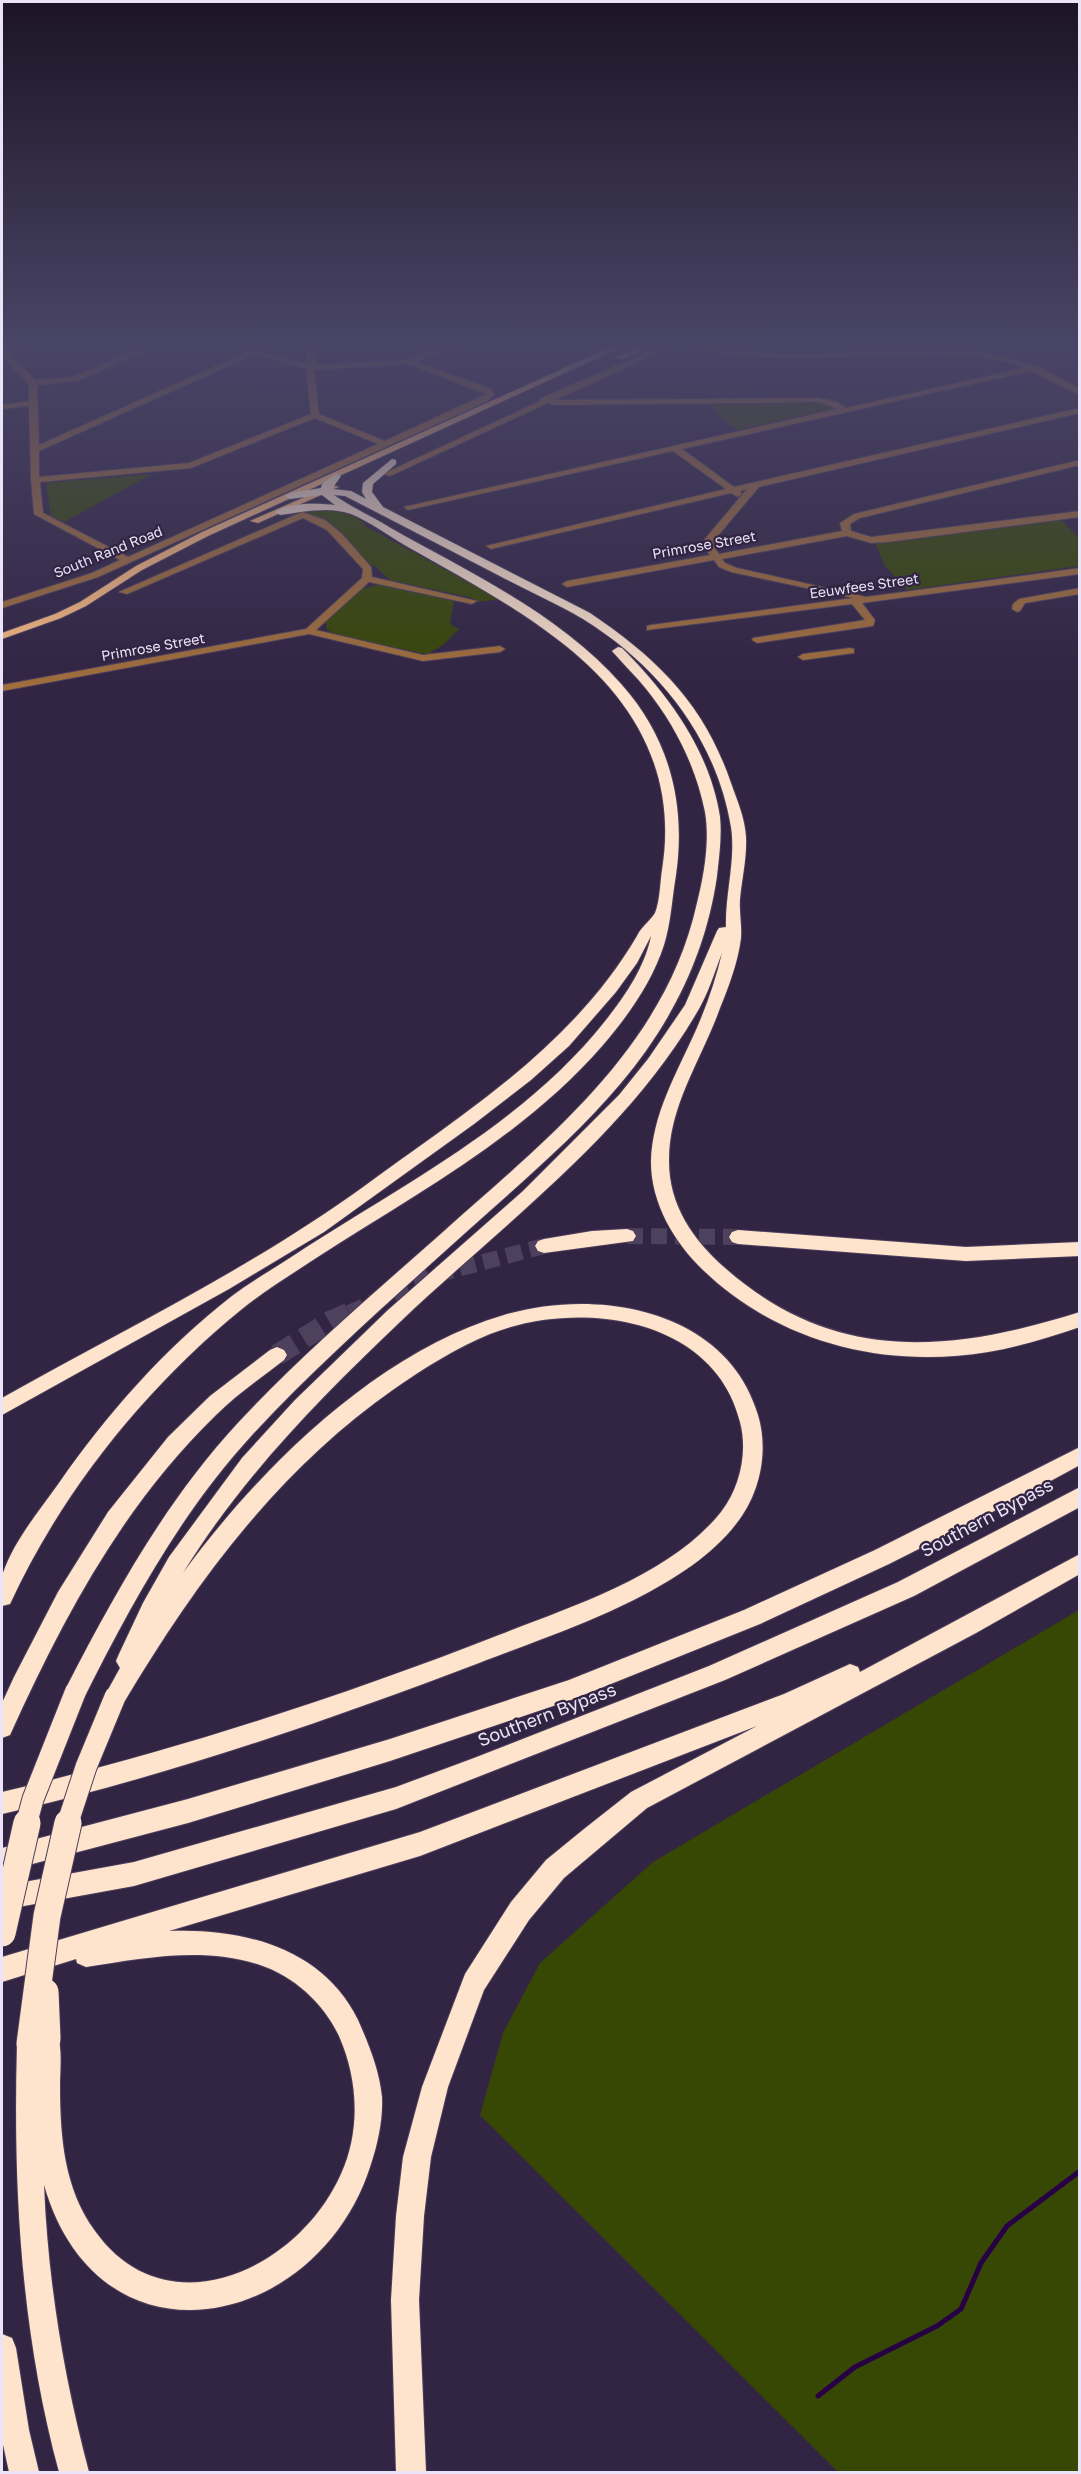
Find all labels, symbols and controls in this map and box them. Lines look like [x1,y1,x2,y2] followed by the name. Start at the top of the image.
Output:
[51,522,165,581] street label: South Rand Road
[651,527,757,562] street label: Primrose Street
[808,569,920,602] street label: Eeuwfees Street
[100,629,206,664] street label: Primrose Street
[917,1473,1057,1561] street label: Southern Bypass
[474,1677,619,1751] street label: Southern Bypass

